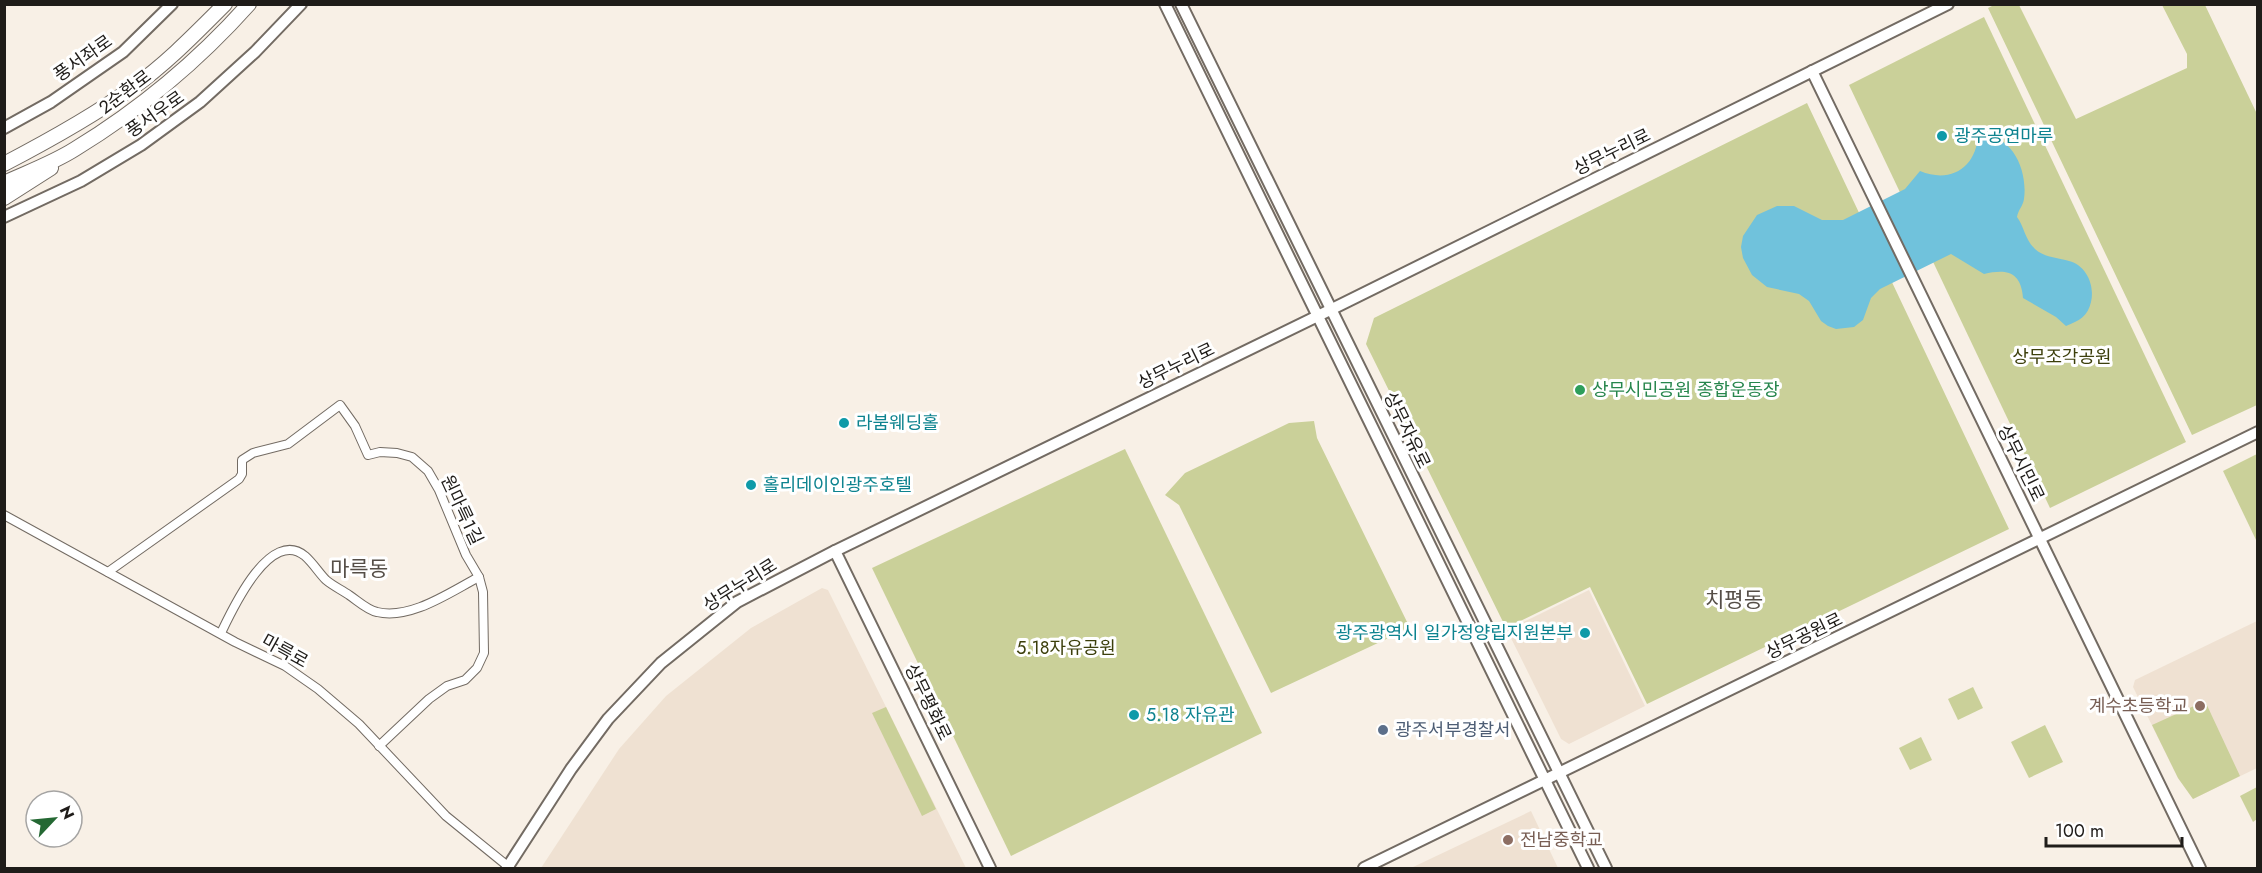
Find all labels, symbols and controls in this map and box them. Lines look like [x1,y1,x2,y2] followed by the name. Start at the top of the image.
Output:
[48,28,118,88] street label: 풍서좌로
[93,64,157,120] street label: 2순환로
[120,84,190,144] street label: 풍서우로
[1569,122,1655,182] street label: 상무누리로
[1954,123,2053,149] place label: 광주공연마루
[1935,129,1949,143] marker: 광주공연마루
[1133,336,1219,396] street label: 상무누리로
[2012,344,2112,370] park label: 상무조각공원
[1592,377,1780,403] place label: 상무시민공원 종합운동장
[1573,383,1587,397] marker: 상무시민공원 종합운동장
[1377,387,1437,473] street label: 상무자유로
[856,410,939,436] place label: 라붐웨딩홀
[837,416,851,430] marker: 라붐웨딩홀
[1991,420,2051,506] street label: 상무시민로
[435,471,489,549] street label: 원마륵1길
[763,472,912,498] place label: 홀리데이인광주호텔
[744,478,758,492] marker: 홀리데이인광주호텔
[698,552,782,618] street label: 상무누리로
[330,554,388,584] district label: 마륵동
[1705,585,1763,615] district label: 치평동
[1761,606,1847,666] street label: 상무공원로
[1336,620,1573,646] place label: 광주광역시 일가정양립지원본부
[1578,626,1592,640] marker: 광주광역시 일가정양립지원본부
[257,628,313,674] street label: 마륵로
[1016,635,1116,661] park label: 5.18자유공원
[898,659,958,745] street label: 상무평화로
[2089,693,2188,719] place label: 계수초등학교
[2193,699,2207,713] marker: 계수초등학교
[1146,702,1235,728] place label: 5.18 자유관
[1127,708,1141,722] marker: 5.18 자유관
[1395,717,1511,743] place label: 광주서부경찰서
[1376,723,1390,737] marker: 광주서부경찰서
[24,789,84,849] north arrow
[54,802,80,823] text: N
[2046,810,2182,848] scale bar
[2055,818,2104,844] text: 100 m
[1520,827,1603,853] place label: 전남중학교
[1501,833,1515,847] marker: 전남중학교

